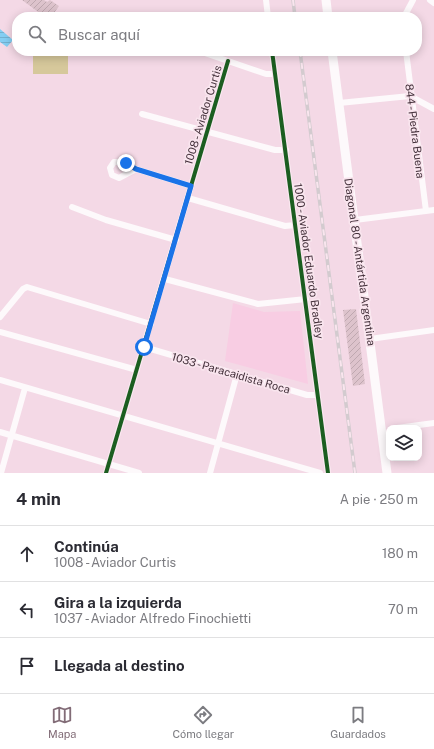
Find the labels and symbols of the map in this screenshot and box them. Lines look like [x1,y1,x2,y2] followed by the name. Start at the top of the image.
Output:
[182,63,224,166] street label: 1008 - Aviador Curtis
[403,83,427,179] street label: 844 - Piedra Buena
[117,154,135,172] route end
[342,177,378,347] street label: Diagonal 80 - Antártida Argentina
[292,182,326,340] street label: 1000 - Aviador Eduardo Bradley
[135,338,153,356] route start
[170,350,292,396] street label: 1033 - Paracaidista Roca

